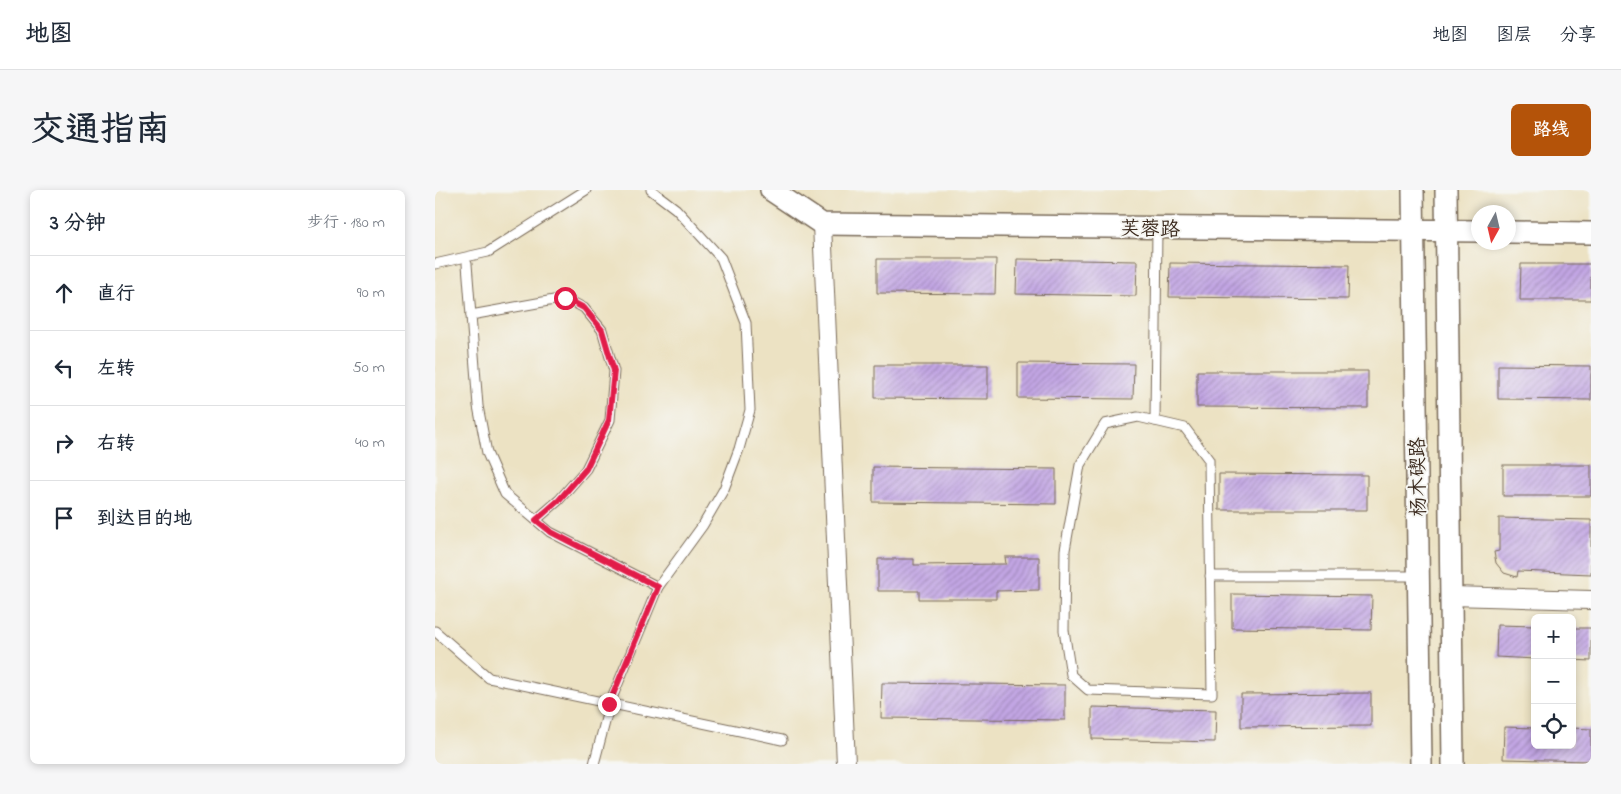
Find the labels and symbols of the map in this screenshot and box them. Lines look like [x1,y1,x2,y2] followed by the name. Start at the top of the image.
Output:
[1471,205,1516,250] north arrow
[1120,215,1181,246] street label: 芙蓉路
[554,287,577,310] route start
[1404,436,1435,517] street label: 杨木碶路
[598,693,621,716] route end

